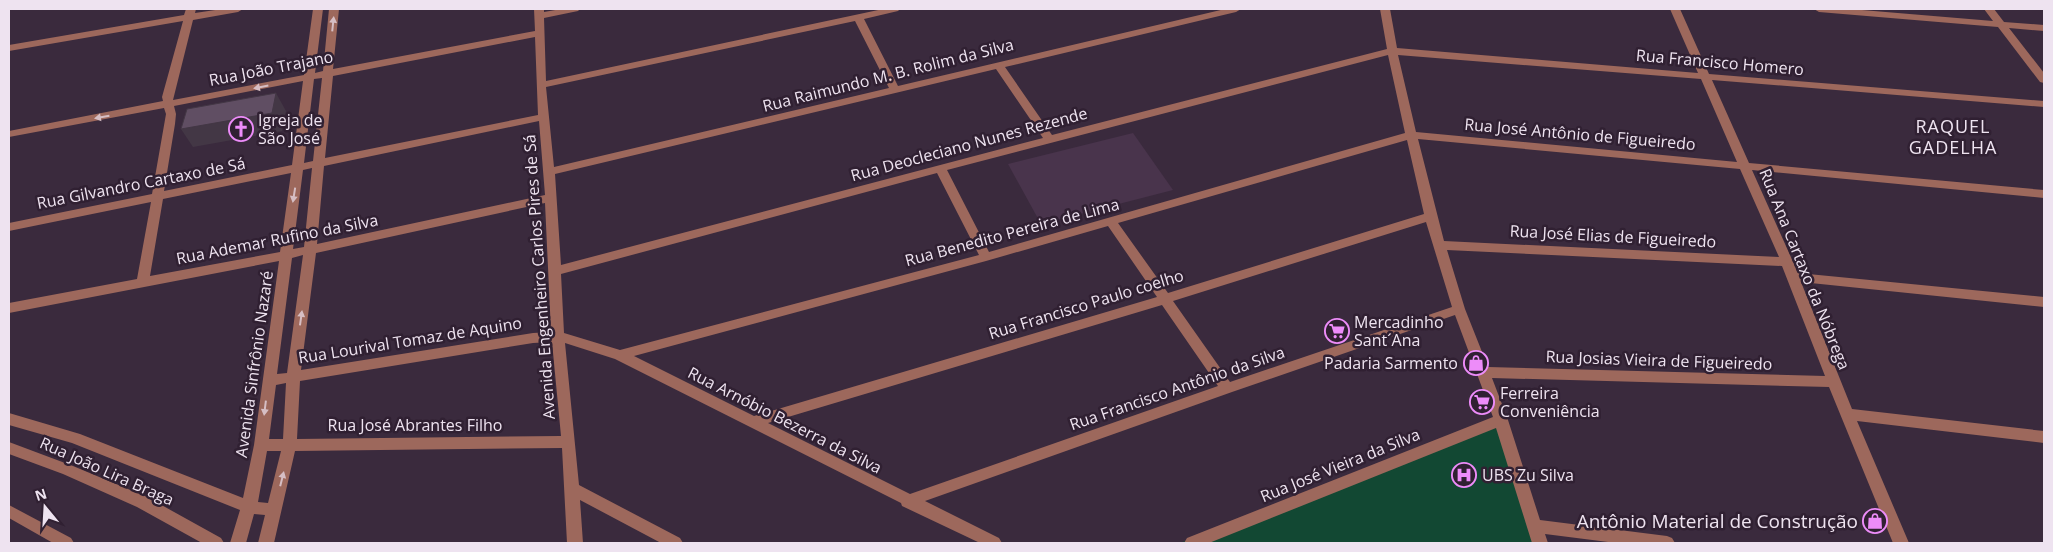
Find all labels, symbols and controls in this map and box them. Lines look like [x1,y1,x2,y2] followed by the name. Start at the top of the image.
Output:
[329,16,337,32] one-way arrow
[760,33,1016,117] street label: Rua Raimundo M. B. Rolim da Silva
[1635,44,1805,80] street label: Rua Francisco Homero
[207,45,335,91] street label: Rua João Trajano
[254,83,269,91] one-way arrow
[848,102,1090,186] street label: Rua Deocleciano Nunes Rezende
[258,109,323,149] place label: Igreja de São José
[1463,113,1697,155] street label: Rua José Antônio de Figueiredo
[93,114,109,122] one-way arrow
[1909,114,1997,159] district label: RAQUEL GADELHA
[228,116,254,142] church icon: Igreja de São José
[518,134,560,420] street label: Avenida Engenheiro Carlos Pires de Sá
[35,152,247,214] street label: Rua Gilvandro Cartaxo de Sá
[1754,165,1856,373] street label: Rua Ana Cartaxo da Nóbrega
[290,188,298,204] one-way arrow
[902,193,1122,271] street label: Rua Benedito Pereira de Lima
[174,209,380,269] street label: Rua Ademar Rufino da Silva
[1509,220,1717,252] street label: Rua José Elias de Figueiredo
[986,264,1186,344] street label: Rua Francisco Paulo coelho
[230,269,278,459] street label: Avenida Sinfrônio Nazaré
[297,310,305,326] one-way arrow
[297,311,523,369] street label: Rua Lourival Tomaz de Aquino
[1354,311,1444,351] place label: Mercadinho Sant´Ana
[1324,318,1350,344] supermarket icon: Mercadinho Sant´Ana
[1066,341,1288,435] street label: Rua Francisco Antônio da Silva
[1545,345,1773,375] street label: Rua Josias Vieira de Figueiredo
[1463,350,1489,376] shop icon: Padaria Sarmento
[1324,352,1458,374] place label: Padaria Sarmento
[684,361,886,479] street label: Rua Arnóbio Bezerra da Silva
[1500,382,1600,422] place label: Ferreira Conveniência
[1469,389,1495,415] supermarket icon: Ferreira Conveniência
[261,401,269,417] one-way arrow
[328,414,502,436] street label: Rua José Abrantes Filho
[1257,423,1423,507] street label: Rua José Vieira da Silva
[36,432,178,510] street label: Rua João Lira Braga
[1451,462,1477,488] hospital icon: UBS Zu Silva
[1482,464,1574,486] place label: UBS Zu Silva
[278,471,286,487] one-way arrow
[20,482,70,532] north arrow
[32,483,49,505] text: N
[1577,508,1858,534] place label: Antônio Material de Construção
[1862,508,1888,534] shop icon: Antônio Material de Construção

